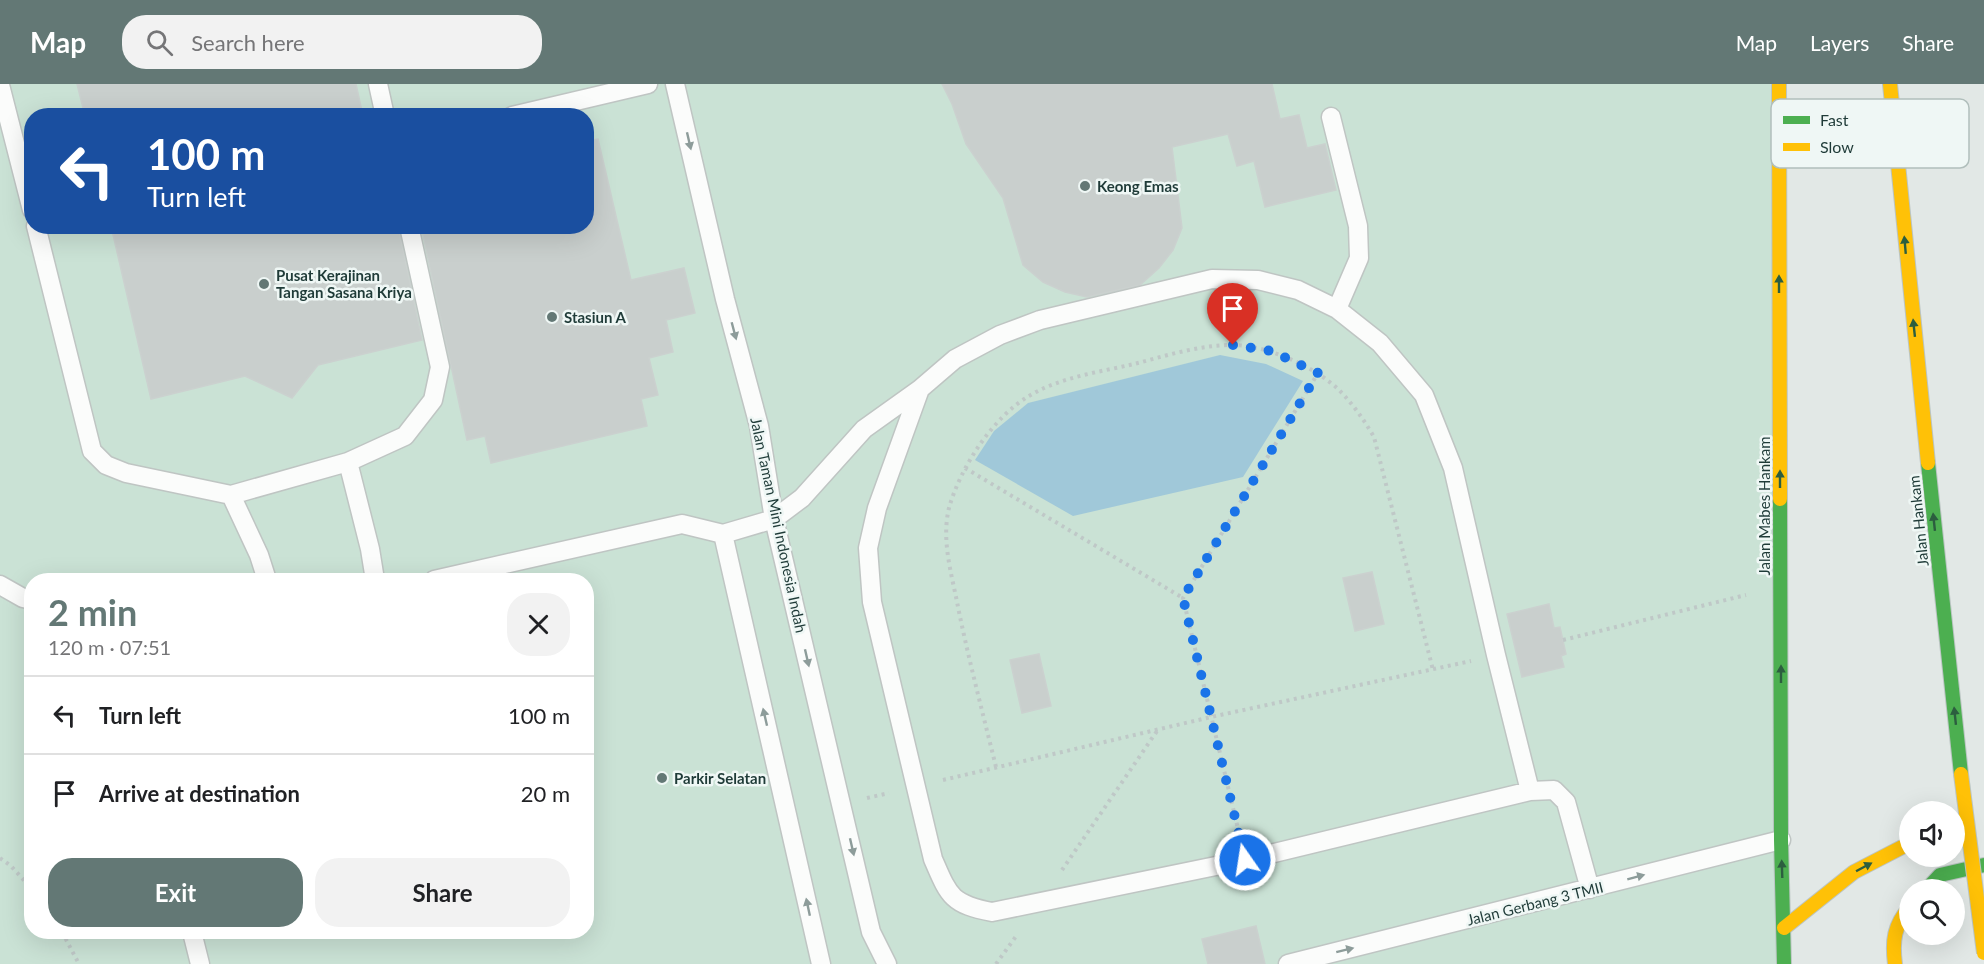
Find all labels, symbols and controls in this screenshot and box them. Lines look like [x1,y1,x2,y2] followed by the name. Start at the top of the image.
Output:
[122,15,542,69] search box
[30,25,86,59] text: Map
[143,26,176,59] icon: search
[191,29,305,56] text: Search here
[1736,30,1777,55] text: Map
[1810,30,1869,55] text: Layers
[1902,30,1954,55] text: Share
[1771,99,1969,168] legend
[1820,110,1849,129] text: Fast
[147,129,265,179] text: 100 m
[48,132,126,210] icon: left
[684,132,694,150] one-way arrow
[1820,137,1854,156] text: Slow
[1097,177,1179,195] place label: Keong Emas
[1078,179,1092,193] marker: Keong Emas
[147,180,246,213] text: Turn left
[1900,235,1910,254] one-way arrow
[276,266,412,301] place label: Pusat Kerajinan Tangan Sasana Kriya
[1774,275,1784,294] one-way arrow
[257,277,271,291] marker: Pusat Kerajinan Tangan Sasana Kriya
[1207,283,1258,345] pin
[1216,292,1249,325] icon: arrive
[564,308,627,326] place label: Stasiun A
[545,310,559,324] marker: Stasiun A
[1909,319,1919,338] one-way arrow
[729,321,739,340] one-way arrow
[747,416,811,634] street label: Jalan Taman Mini Indonesia Indah
[1755,437,1773,575] street label: Jalan Mabes Hankam
[1775,470,1785,489] one-way arrow
[1904,475,1932,567] street label: Jalan Hankam
[1930,513,1939,532] one-way arrow
[48,590,137,634] text: 2 min
[507,593,570,656] button: close
[48,635,171,659] text: 120 m · 07:51
[803,648,813,667] one-way arrow
[1776,665,1786,684] one-way arrow
[48,699,81,732] icon: left
[99,702,181,729] text: Turn left
[508,702,570,729] text: 100 m
[760,707,769,726] one-way arrow
[1950,707,1960,726] one-way arrow
[674,769,766,787] place label: Parkir Selatan
[655,771,669,785] marker: Parkir Selatan
[48,777,81,810] icon: arrive
[99,780,300,807] text: Arrive at destination
[521,780,570,807] text: 20 m
[1899,801,1965,945] map controls
[1899,801,1965,867] button: sound
[1213,828,1277,892] position arrow
[848,838,857,857] one-way arrow
[48,858,303,927] button: Exit
[315,858,570,927] button: Share
[1777,860,1786,879] one-way arrow
[1855,862,1872,872] one-way arrow
[1627,872,1645,882] one-way arrow
[1465,877,1605,929] street label: Jalan Gerbang 3 TMII
[1899,879,1965,945] button: search
[803,897,812,916] one-way arrow
[1336,944,1354,954] one-way arrow

